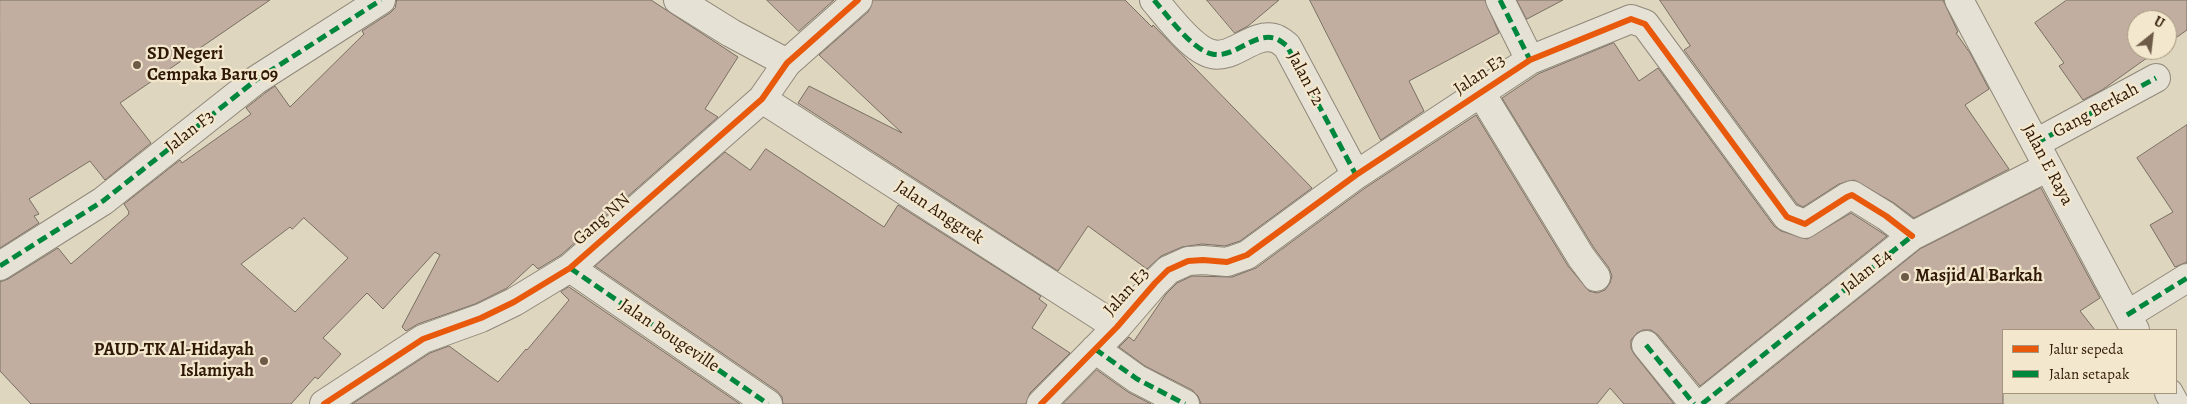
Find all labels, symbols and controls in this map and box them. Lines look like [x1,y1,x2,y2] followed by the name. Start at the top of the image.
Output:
[2127,10,2177,60] north arrow
[2150,12,2168,33] text: U
[147,44,278,86] place label: SD Negeri Cempaka Baru 09
[1282,48,1328,110] street label: Jalan F2
[1450,50,1510,100] street label: Jalan E3
[131,59,143,71] marker: SD Negeri Cempaka Baru 09
[2049,79,2143,143] street label: Gang Berkah
[161,106,219,158] street label: Jalan F3
[2017,121,2077,209] street label: Jalan E Raya
[890,176,988,250] street label: Jalan Anggrek
[569,189,635,251] street label: Gang NN
[1837,245,1897,299] street label: Jalan E4
[1100,263,1154,321] street label: Jalan E3
[1915,266,2043,288] place label: Masjid Al Barkah
[1899,271,1911,283] marker: Masjid Al Barkah
[615,295,723,377] street label: Jalan Bougeville
[2002,329,2177,394] legend
[2049,339,2123,359] text: Jalur sepeda
[94,340,254,382] place label: PAUD-TK Al-Hidayah Islamiyah
[258,355,270,367] marker: PAUD-TK Al-Hidayah Islamiyah
[2049,364,2129,384] text: Jalan setapak

